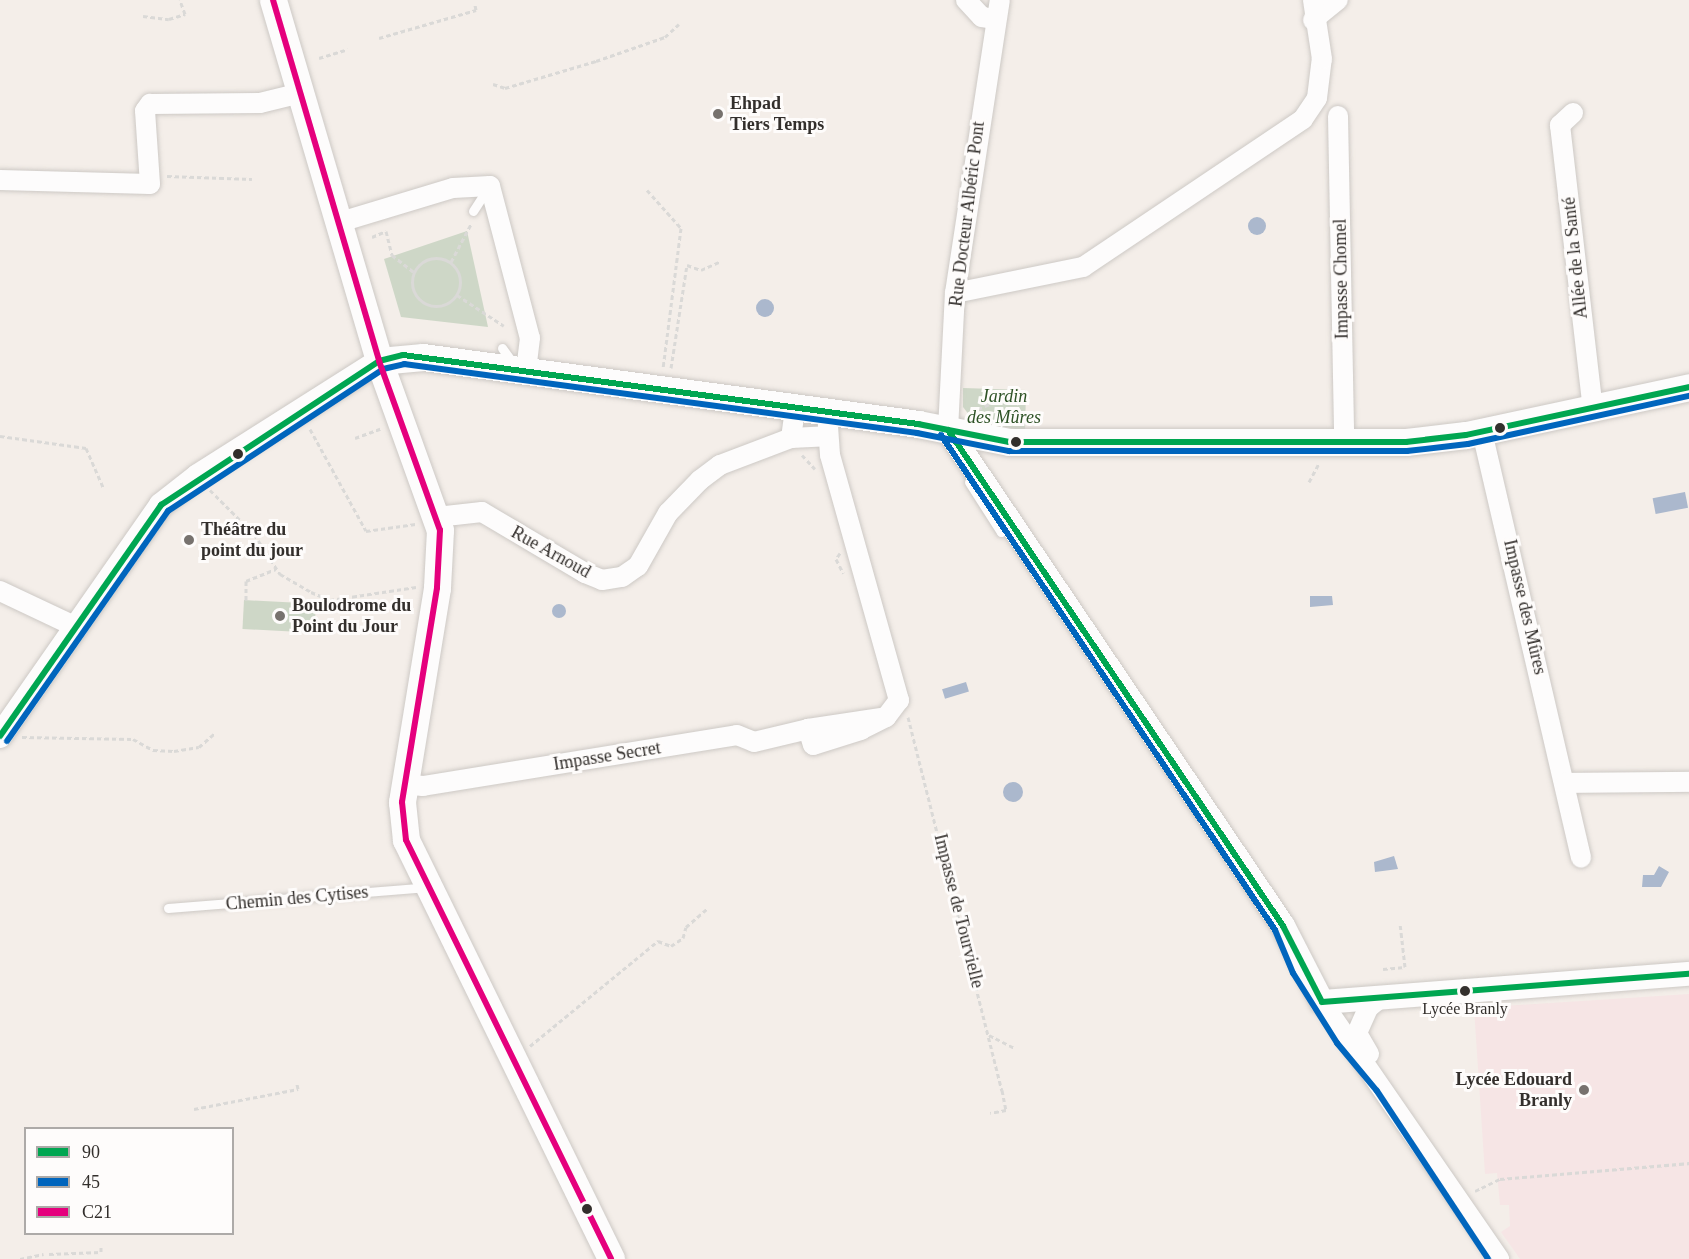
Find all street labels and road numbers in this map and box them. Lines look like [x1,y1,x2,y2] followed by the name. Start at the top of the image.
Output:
[945,120,989,308] street label: Rue Docteur Albéric Pont
[1558,196,1592,320] street label: Allée de la Santé
[1329,219,1353,339] street label: Impasse Chomel
[507,521,595,583] street label: Rue Arnoud
[1499,537,1551,677] street label: Impasse des Mûres
[552,737,662,775] street label: Impasse Secret
[929,831,989,991] street label: Impasse de Tourvielle
[225,881,369,915] street label: Chemin des Cytises

